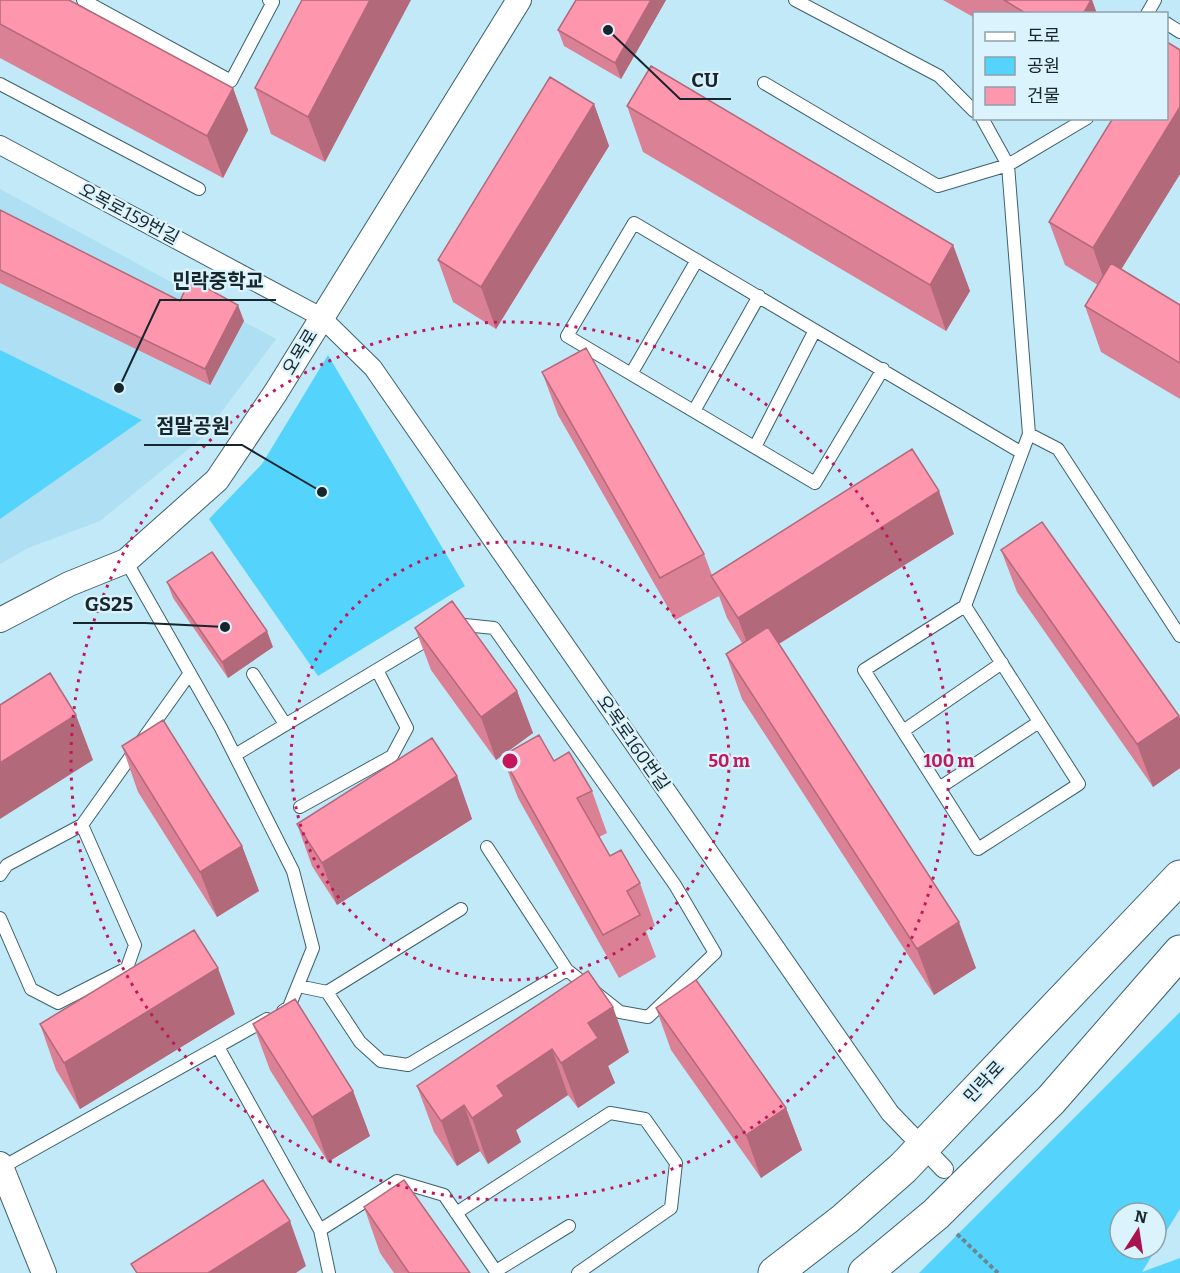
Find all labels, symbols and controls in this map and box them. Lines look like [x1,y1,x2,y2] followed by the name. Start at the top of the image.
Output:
[973,12,1168,120] legend
[1027,25,1060,47] text: 도로
[1027,55,1060,77] text: 공원
[680,61,731,99] callout: CU
[691,68,719,92] text: CU
[1027,85,1060,107] text: 건물
[75,178,183,250] street label: 오목로159번길
[160,262,276,300] callout: 민락중학교
[172,269,264,293] text: 민락중학교
[278,325,322,379] street label: 오목로
[144,407,242,445] callout: 점말공원
[156,414,230,438] text: 점말공원
[73,585,145,623] callout: GS25
[85,592,133,616] text: GS25
[592,691,674,795] street label: 오목로160번길
[708,750,750,772] text: 50 m
[923,750,975,772] text: 100 m
[500,751,520,771] centre of rings
[959,1056,1009,1108] street label: 민락로
[1108,1201,1168,1261] north arrow
[1133,1206,1149,1227] text: N

